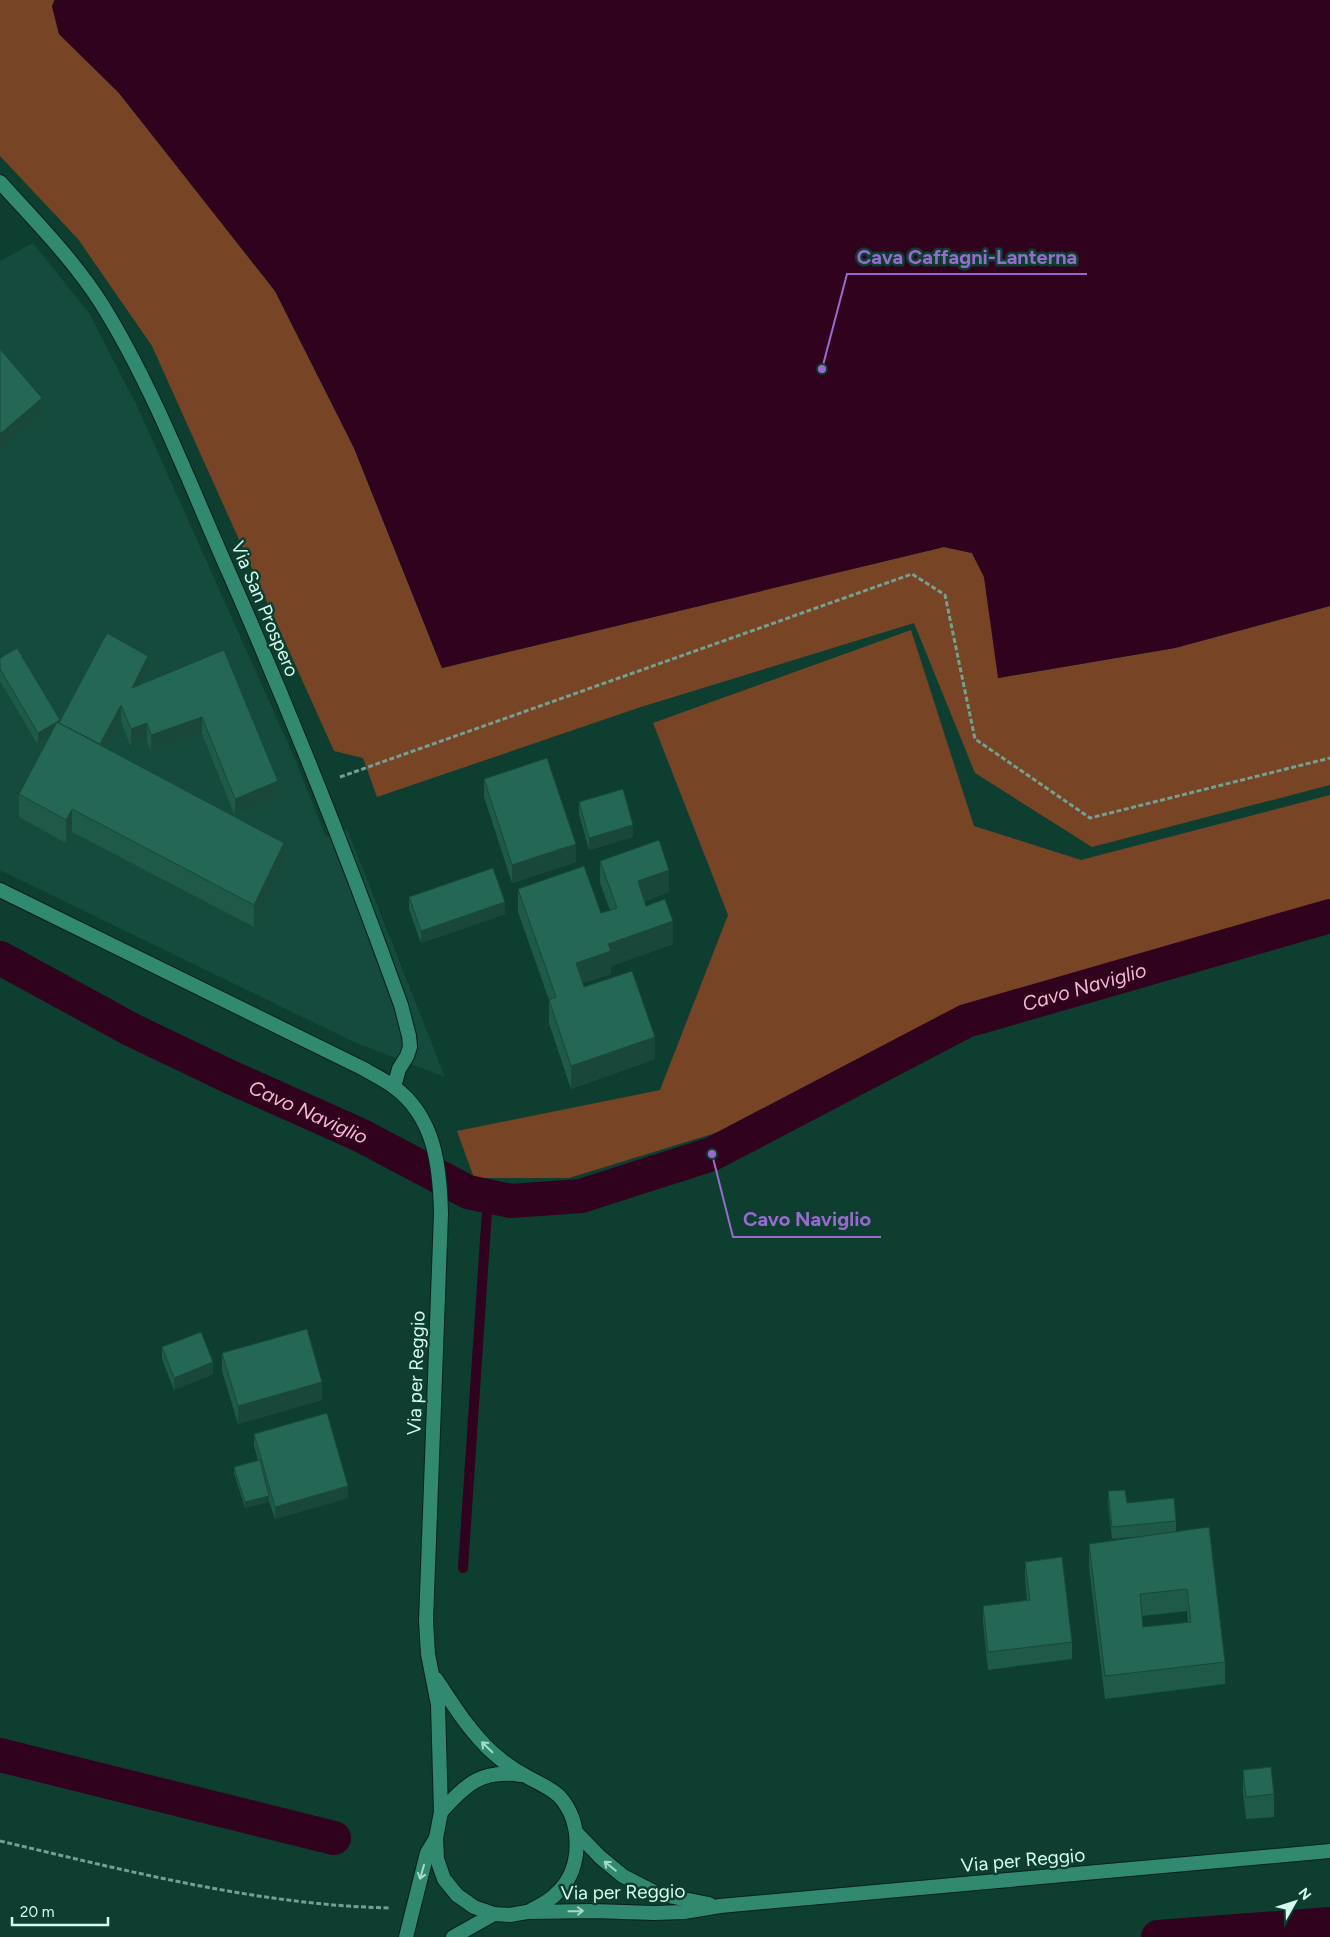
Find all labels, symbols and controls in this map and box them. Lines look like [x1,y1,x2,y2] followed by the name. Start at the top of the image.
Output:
[847,239,1087,274] callout: Cava Caffagni-Lanterna
[857,245,1077,269] text: Cava Caffagni-Lanterna
[226,538,304,680] street label: Via San Prospero
[1020,958,1149,1016] water label: Cavo Naviglio
[245,1075,373,1149] water label: Cavo Naviglio
[733,1202,881,1237] callout: Cavo Naviglio
[743,1207,871,1231] text: Cavo Naviglio
[402,1310,430,1436] street label: Via per Reggio
[482,1741,494,1753] one-way arrow
[960,1843,1086,1877] street label: Via per Reggio
[604,1860,617,1871] one-way arrow
[417,1864,426,1880] one-way arrow
[1270,1877,1320,1927] north arrow
[560,1879,686,1905] street label: Via per Reggio
[1295,1885,1315,1904] text: N
[12,1894,109,1926] scale bar
[20,1903,54,1921] text: 20 m
[567,1906,583,1916] one-way arrow

